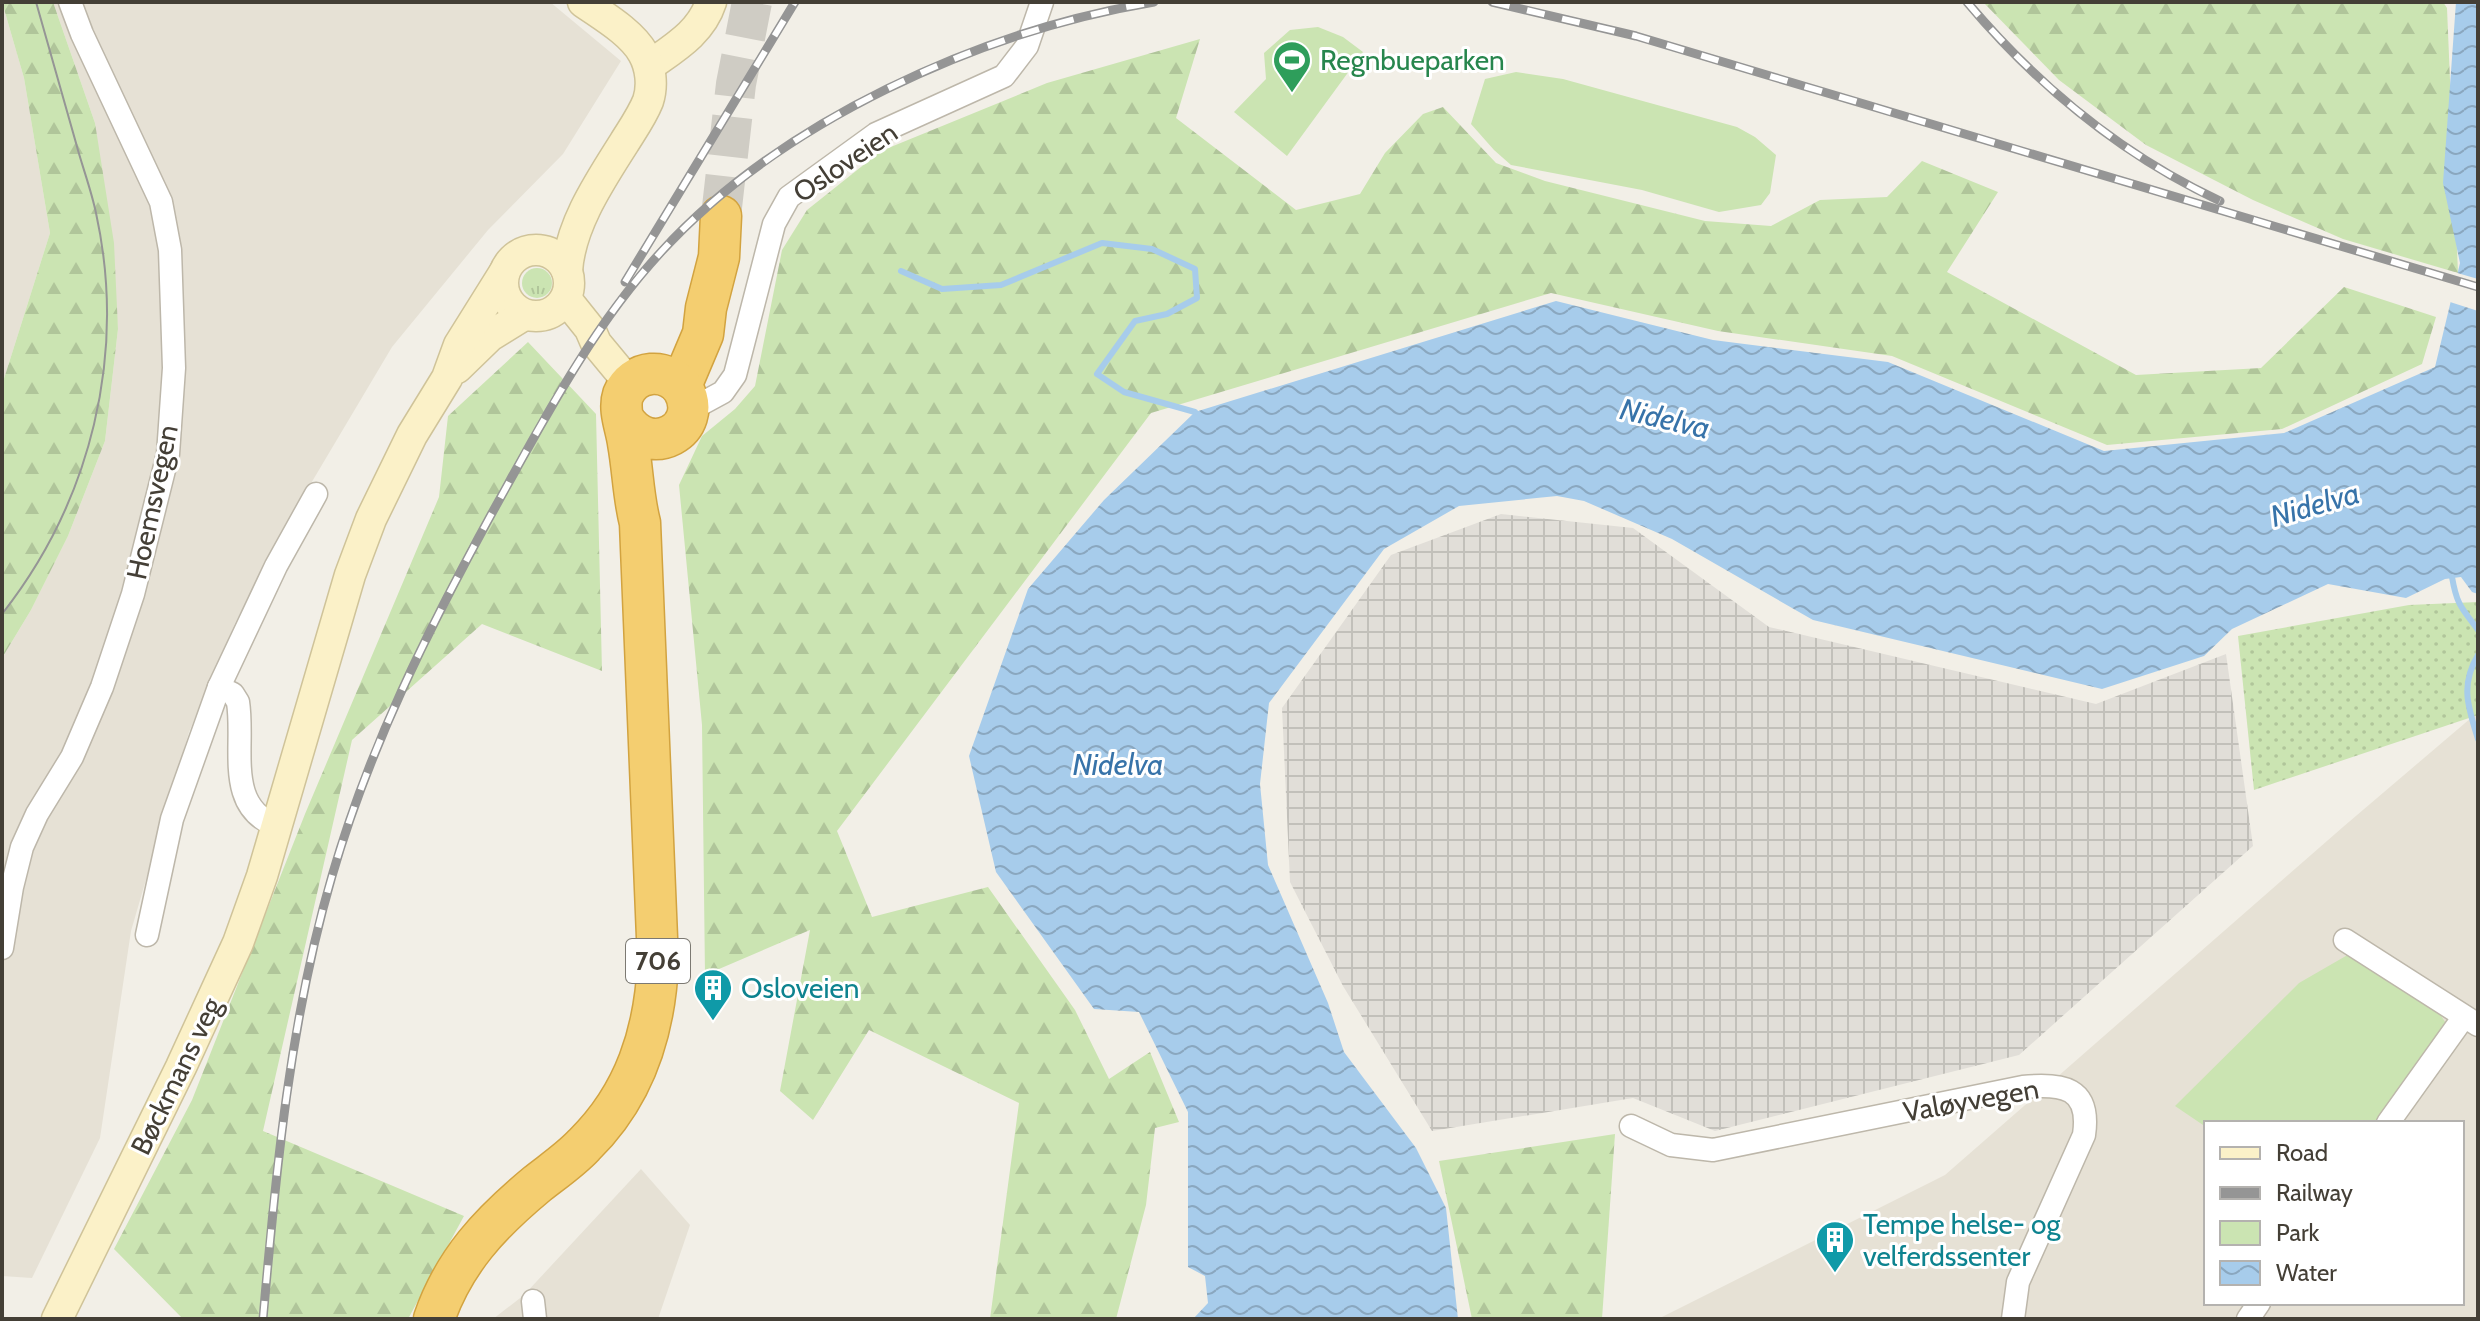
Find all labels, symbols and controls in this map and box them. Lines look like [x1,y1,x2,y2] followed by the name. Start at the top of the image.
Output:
[1271,39,1313,94] sports icon: Regnbueparken
[1320,43,1505,77] place label: Regnbueparken
[786,115,904,209] street label: Osloveien
[1617,390,1714,447] water label: Nidelva
[119,422,185,582] street label: Hoemsvegen
[2266,474,2364,535] water label: Nidelva
[1072,746,1164,783] water label: Nidelva
[626,939,690,983] road number: 706
[692,967,734,1022] building icon: Osloveien
[741,971,859,1005] place label: Osloveien
[123,991,229,1160] street label: Bøckmans veg
[1901,1071,2041,1129] street label: Valøyvegen
[2204,1121,2464,1305] legend
[2276,1138,2328,1167] text: Road
[2276,1178,2353,1207] text: Railway
[1863,1207,2061,1273] place label: Tempe helse- og velferdssenter
[2276,1218,2319,1247] text: Park
[1814,1219,1856,1274] building icon: Tempe helse- og velferdssenter
[2276,1258,2337,1287] text: Water

